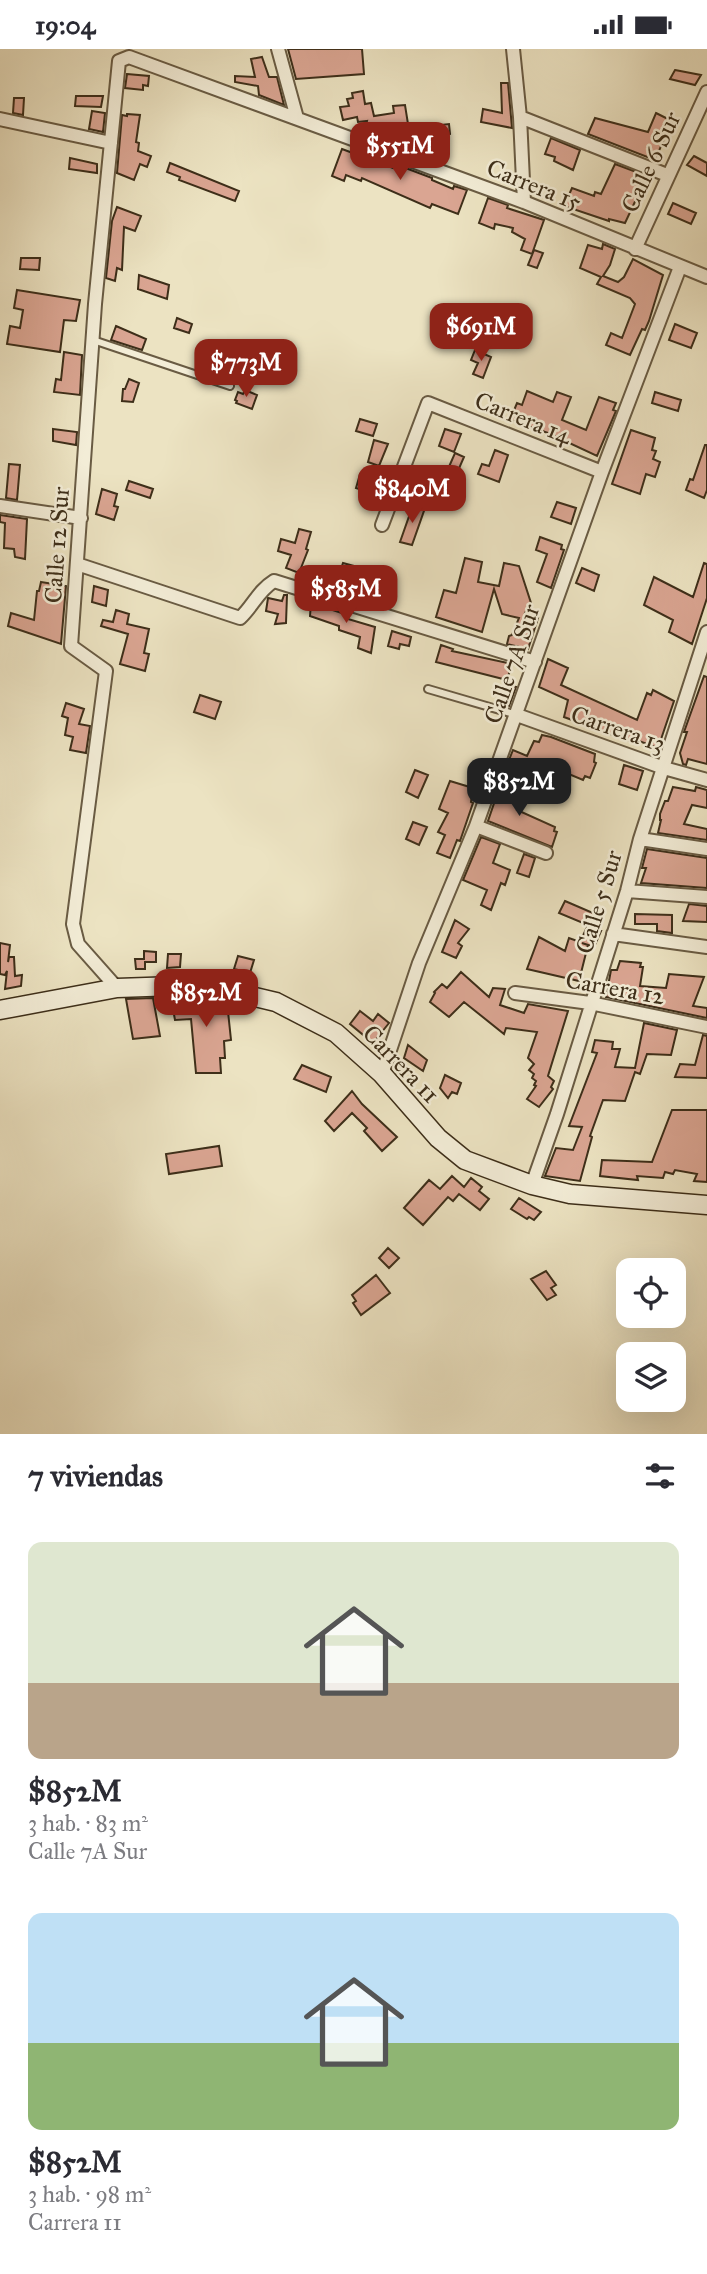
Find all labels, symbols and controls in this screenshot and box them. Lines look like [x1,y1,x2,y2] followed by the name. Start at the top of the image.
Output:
[35,9,95,41] text: 19:04
[615,107,687,217] street label: Calle 6 Sur
[351,123,449,182] pin: $551M
[366,131,434,159] text: $551M
[482,153,586,217] street label: Carrera 15
[432,303,530,363] pin: $691M
[446,312,516,340] text: $691M
[197,339,295,399] pin: $773M
[210,348,282,376] text: $773M
[470,385,576,451] street label: Carrera 14
[363,465,461,525] pin: $840M
[374,474,450,502] text: $840M
[38,486,76,604] street label: Calle 12 Sur
[297,565,395,625] pin: $585M
[310,574,382,602] text: $585M
[478,600,546,728] street label: Calle 7A Sur
[567,699,669,759] street label: Carrera 13
[470,759,568,818] pin: $852M
[483,767,555,795] text: $852M
[569,847,629,957] street label: Calle 5 Sur
[563,965,667,1011] street label: Carrera 12
[157,969,255,1029] pin: $852M
[170,978,242,1006] text: $852M
[356,1018,446,1110] street label: Carrera 11
[616,1258,686,1412] map controls
[616,1258,686,1328] button: locate
[616,1342,686,1412] button: layers
[641,1457,679,1495] icon: filters
[28,1458,163,1494] text: 7 viviendas
[291,1588,417,1714] icon: home
[28,1773,122,1809] text: $852M
[28,1809,148,1837] text: 3 hab. · 83 m²
[28,1837,147,1865] text: Calle 7A Sur
[291,1959,417,2085] icon: home
[28,2144,122,2180] text: $852M
[28,2180,151,2208] text: 3 hab. · 98 m²
[28,2208,122,2236] text: Carrera 11

